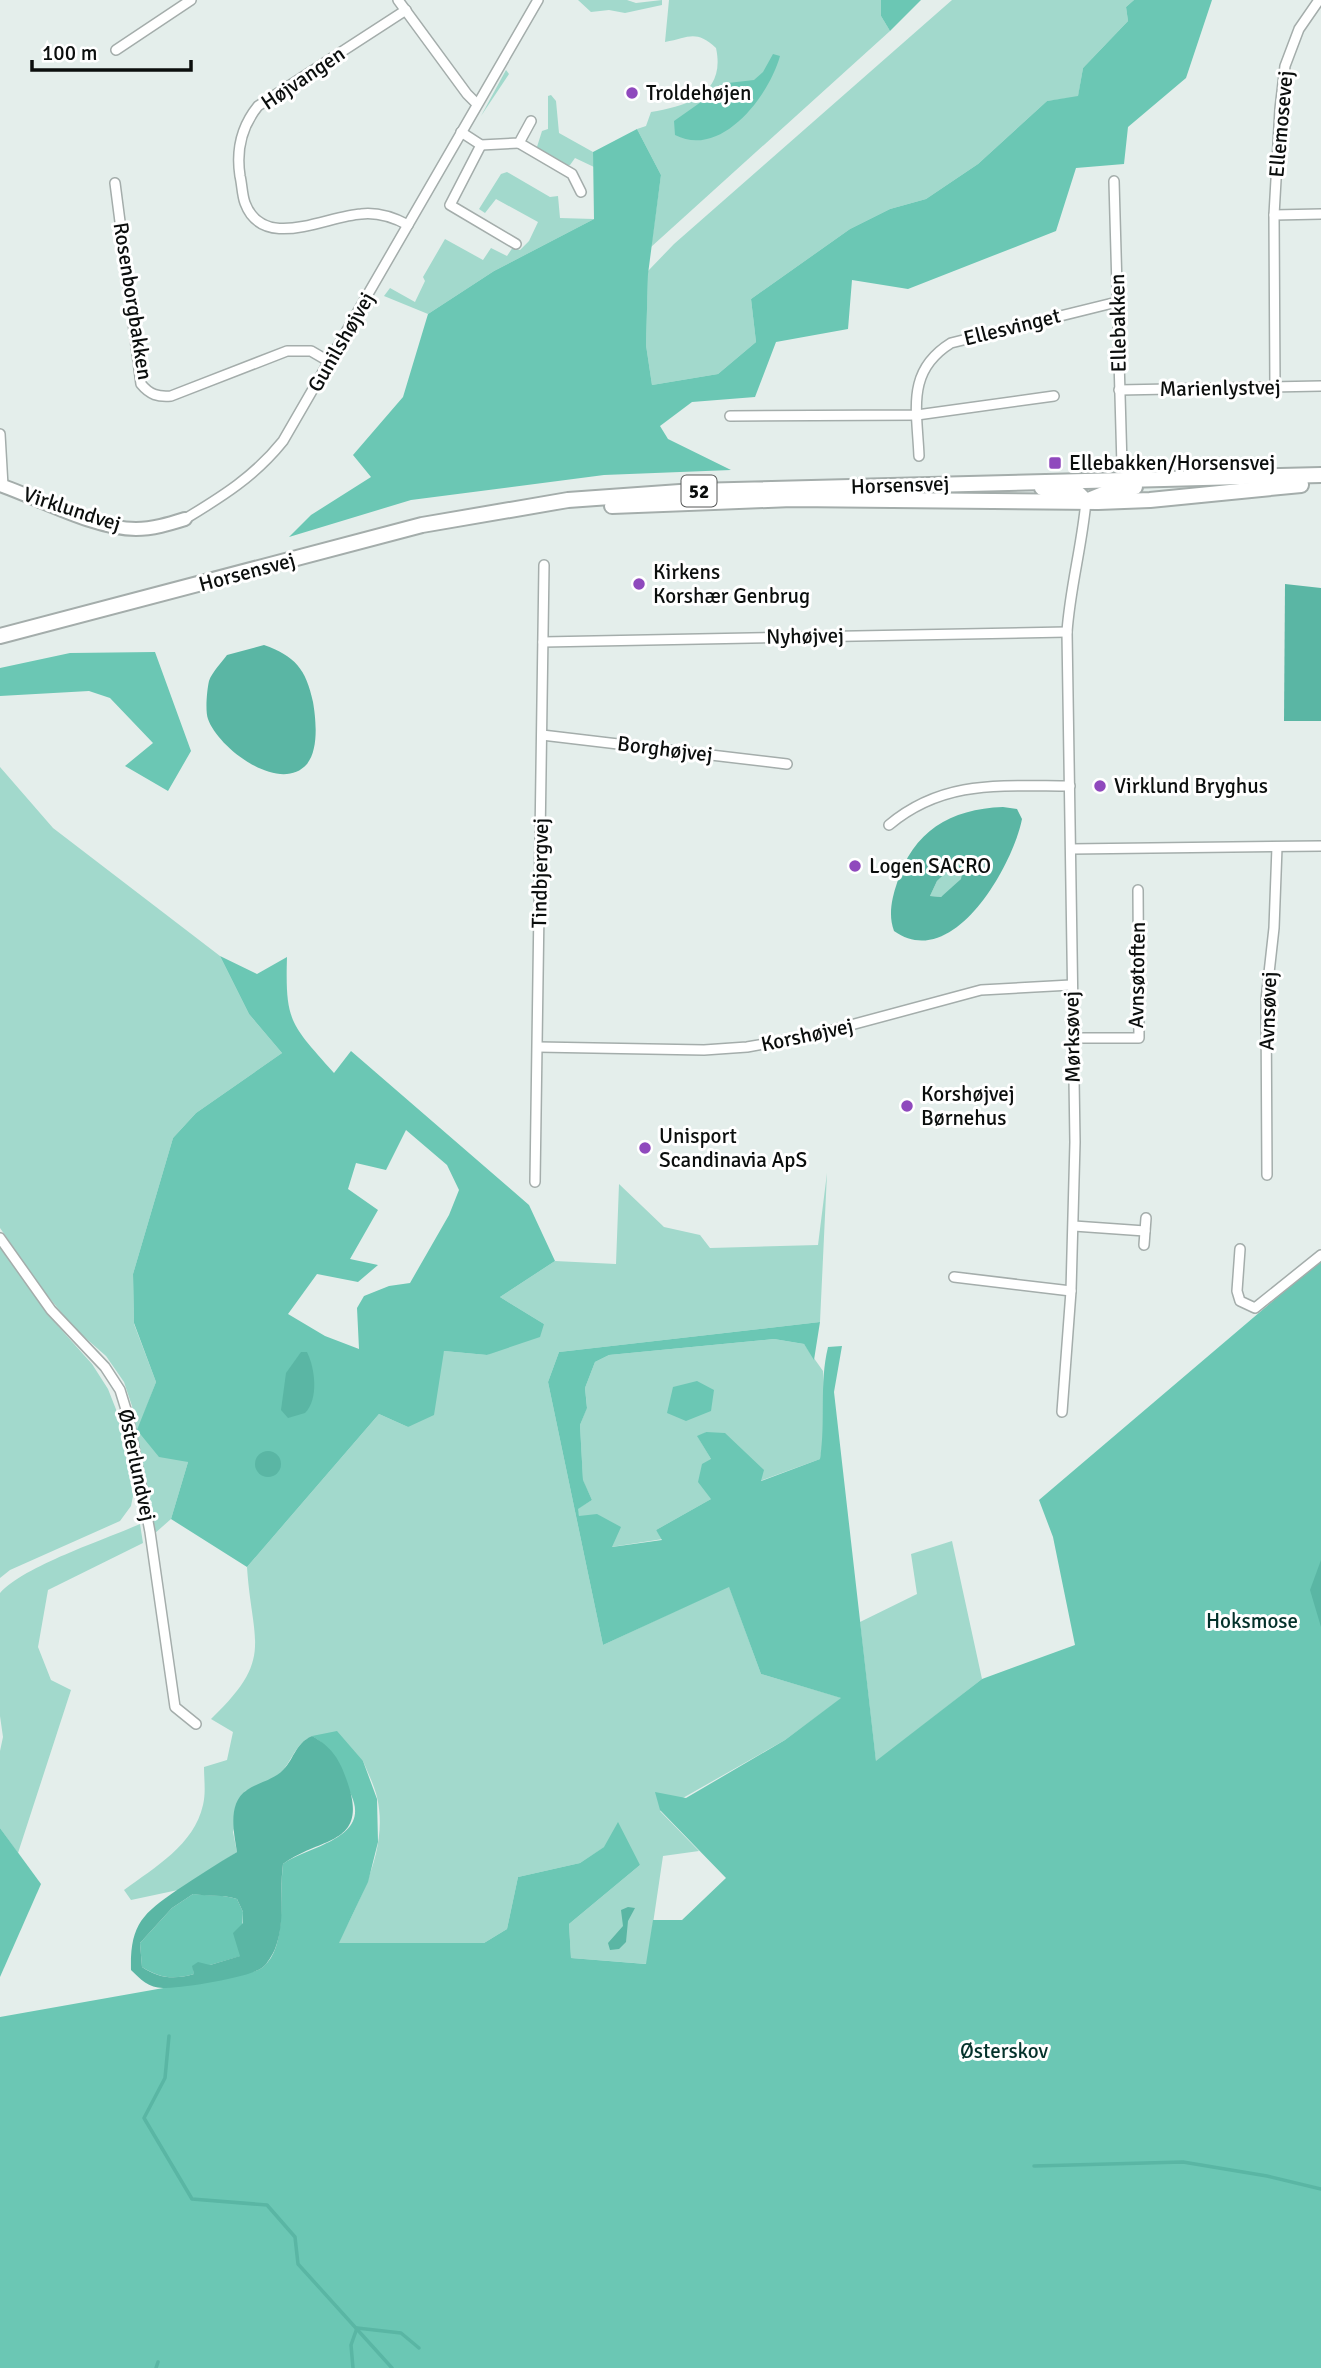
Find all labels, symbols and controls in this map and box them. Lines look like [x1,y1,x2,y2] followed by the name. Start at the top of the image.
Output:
[32,28,191,72] scale bar
[42,40,97,66] text: 100 m
[256,41,350,115] street label: Højvangen
[1263,70,1299,178] street label: Ellemosevej
[646,80,751,106] place label: Troldehøjen
[624,85,640,101] marker: Troldehøjen
[108,220,158,382] street label: Rosenborgbakken
[1104,273,1132,373] street label: Ellebakken
[302,287,380,397] street label: Gunilshøjvej
[961,302,1063,352] street label: Ellesvinget
[1159,374,1281,402] street label: Marienlystvej
[1069,450,1275,476] place label: Ellebakken/Horsensvej
[1047,455,1063,471] marker: Ellebakken/Horsensvej
[850,470,950,500] street label: Horsensvej
[682,476,716,506] road number: 52
[20,481,124,537] street label: Virklundvej
[196,547,298,597] street label: Horsensvej
[653,559,810,609] place label: Kirkens Korshær Genbrug
[631,576,647,592] marker: Kirkens Korshær Genbrug
[766,622,844,650] street label: Nyhøjvej
[616,730,714,768] street label: Borghøjvej
[1114,773,1268,799] place label: Virklund Bryghus
[1092,778,1108,794] marker: Virklund Bryghus
[526,818,554,928] street label: Tindbjergvej
[869,853,991,879] place label: Logen SACRO
[847,858,863,874] marker: Logen SACRO
[1123,921,1151,1029] street label: Avnsøtoften
[1254,971,1282,1051] street label: Avnsøvej
[1058,991,1086,1083] street label: Mørksøvej
[758,1013,856,1057] street label: Korshøjvej
[921,1081,1015,1131] place label: Korshøjvej Børnehus
[899,1098,915,1114] marker: Korshøjvej Børnehus
[659,1123,807,1173] place label: Unisport Scandinavia ApS
[637,1140,653,1156] marker: Unisport Scandinavia ApS
[112,1407,162,1523] street label: Østerlundvej
[1206,1608,1298,1634] park label: Hoksmose
[960,2038,1048,2064] park label: Østerskov

